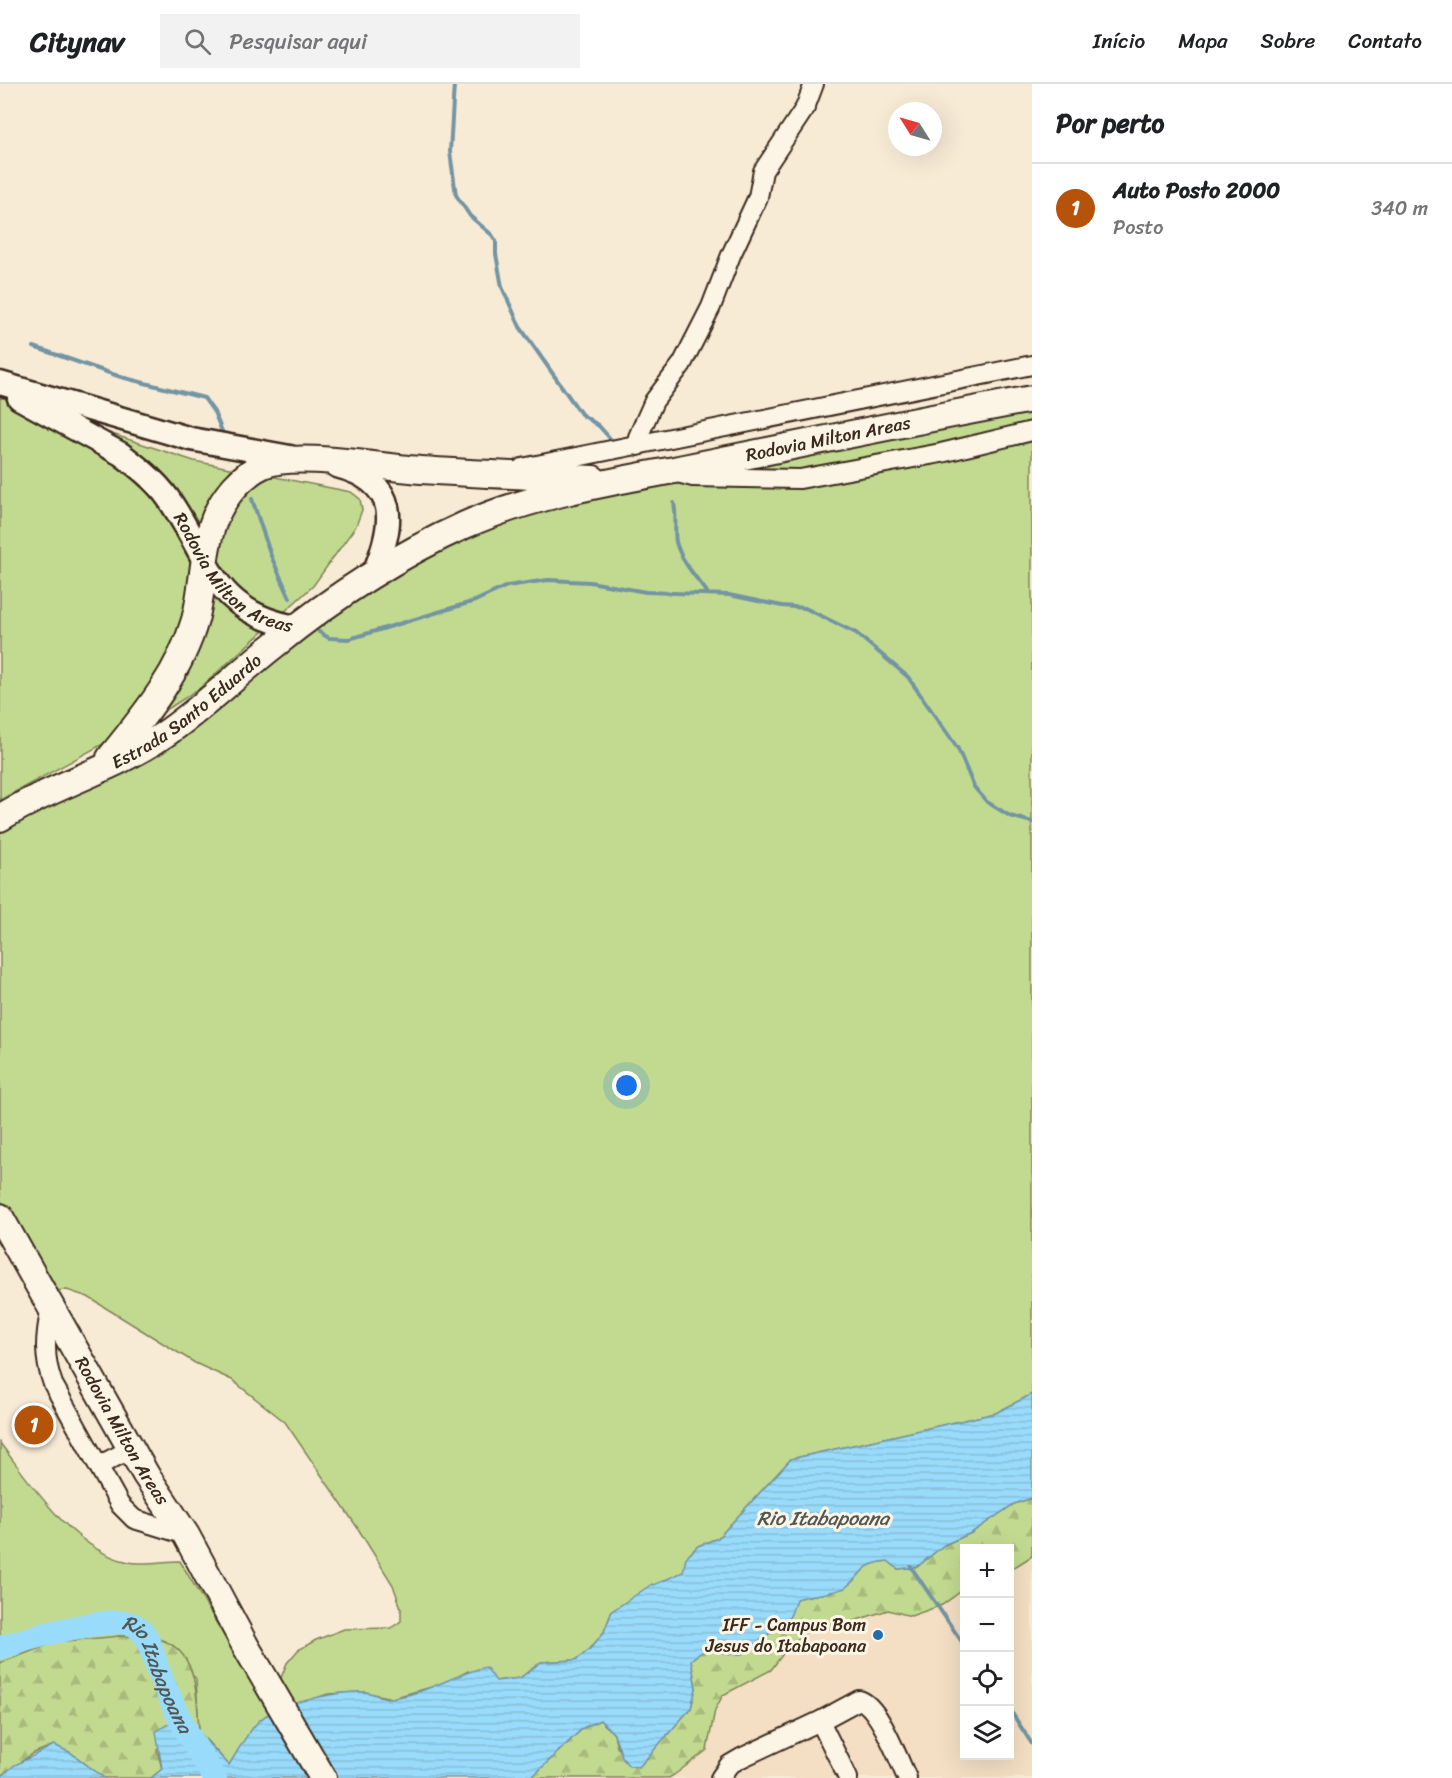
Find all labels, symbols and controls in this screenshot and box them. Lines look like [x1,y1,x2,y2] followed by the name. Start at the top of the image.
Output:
[160,14,580,68] search box
[30,17,124,66] text: Citynav
[229,22,367,61] text: Pesquisar aqui
[1093,22,1145,60] text: Início
[1178,22,1228,60] text: Mapa
[1261,22,1315,60] text: Sobre
[1348,22,1422,60] text: Contato
[181,25,214,58] icon: search
[1056,100,1164,146] text: Por perto
[888,102,942,156] north arrow
[1113,171,1280,210] text: Auto Posto 2000
[1071,191,1080,226] text: 1
[1371,191,1428,226] text: 340 m
[1113,210,1163,245] text: Posto
[743,406,914,471] street label: Rodovia Milton Areas
[165,506,296,642] street label: Rodovia Milton Areas
[106,645,269,778] street label: Estrada Santo Eduardo
[612,1071,641,1100] your location
[66,1350,178,1512] street label: Rodovia Milton Areas
[15,1402,54,1448] pin: 1
[757,1501,891,1536] water label: Rio Itabapoana
[960,1544,1014,1760] map controls
[960,1544,1014,1598] button: +
[960,1598,1014,1652] button: −
[119,1605,203,1742] water label: Rio Itabapoana
[704,1609,867,1662] place label: IFF - Campus Bom Jesus do Itabapoana
[871,1628,885,1642] marker: IFF - Campus Bom Jesus do Itabapoana
[960,1652,1014,1706] button: locate
[960,1706,1014,1760] button: layers

